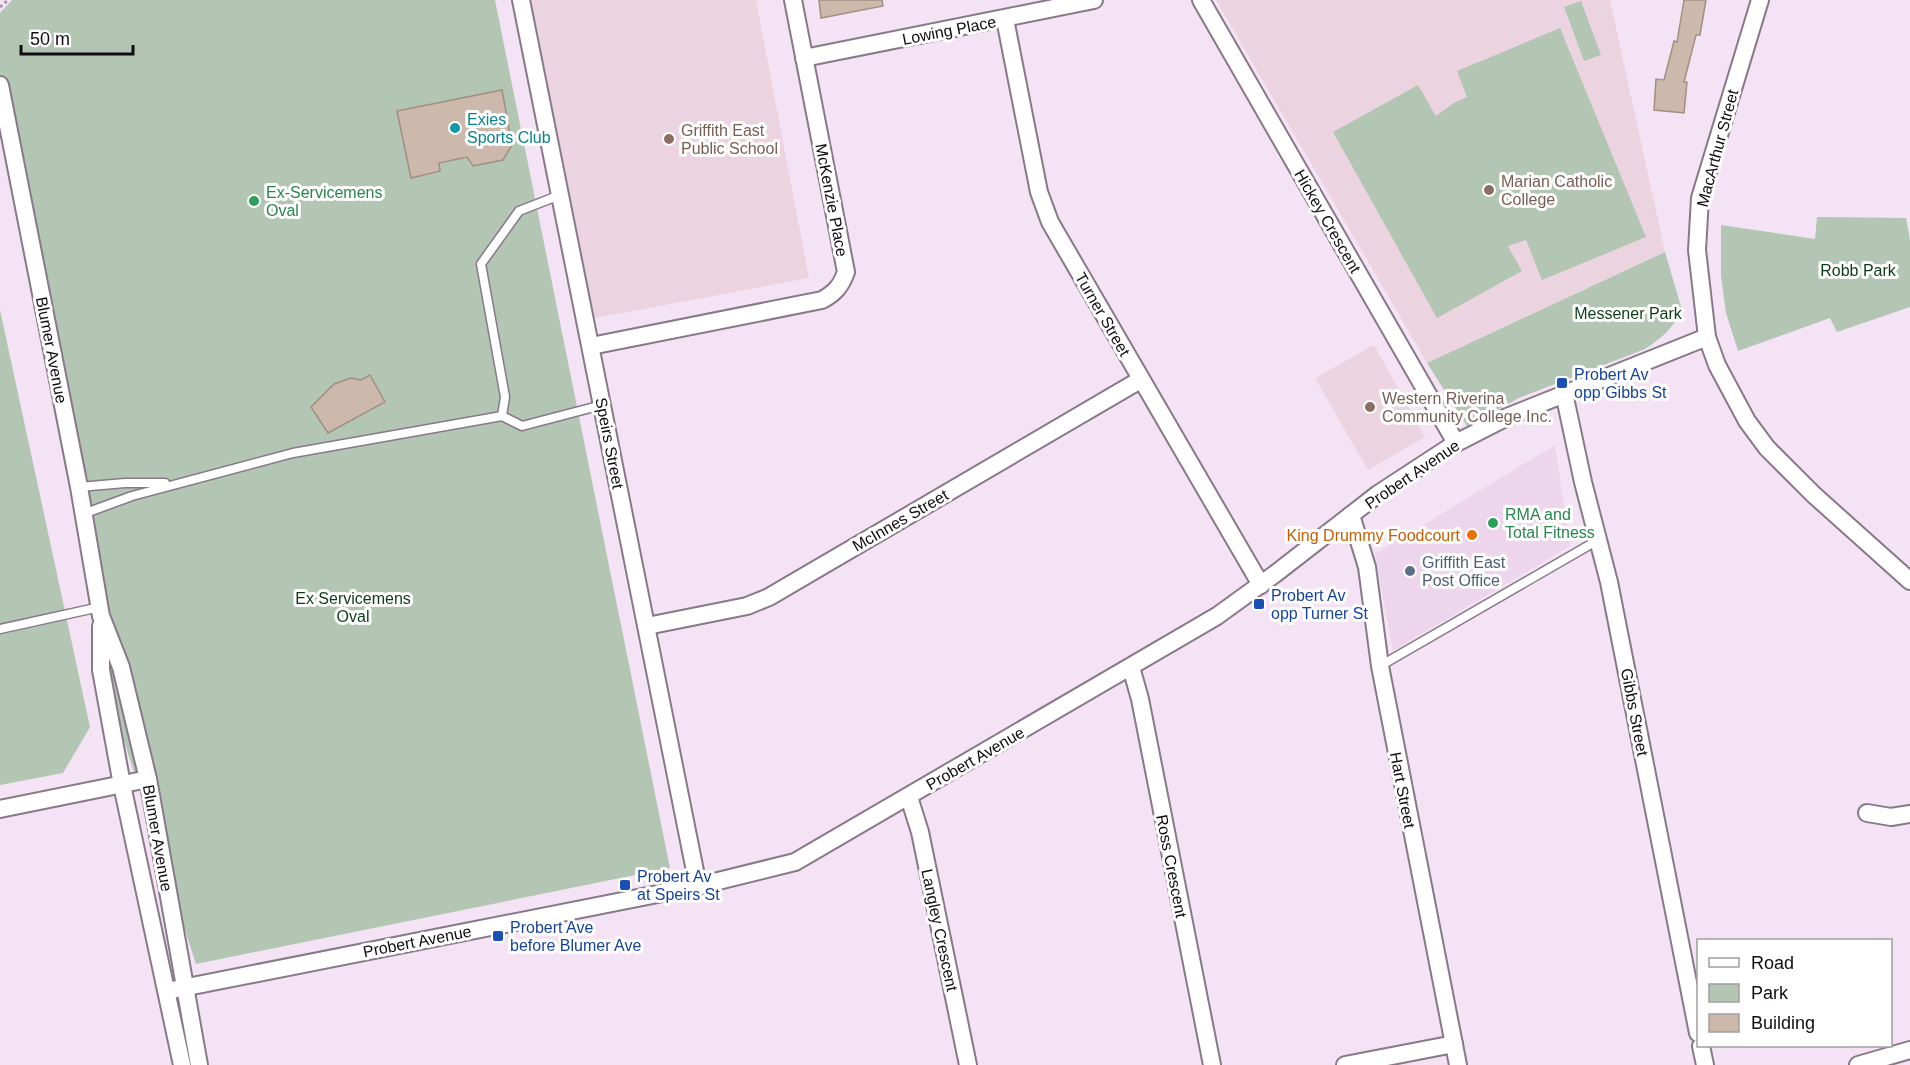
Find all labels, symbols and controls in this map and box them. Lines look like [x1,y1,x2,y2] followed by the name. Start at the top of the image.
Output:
[901,13,998,48] street label: Lowing Place
[21,18,134,56] scale bar
[30,29,70,49] text: 50 m
[1694,87,1741,209] street label: MacArthur Street
[467,111,551,146] place label: Exies Sports Club
[448,121,462,135] marker: Exies Sports Club
[681,122,778,157] place label: Griffith East Public School
[662,132,676,146] marker: Griffith East Public School
[812,142,851,258] street label: McKenzie Place
[1291,167,1364,276] street label: Hickey Crescent
[1501,173,1612,208] place label: Marian Catholic College
[1482,183,1496,197] marker: Marian Catholic College
[266,184,382,219] place label: Ex-Servicemens Oval
[247,194,261,208] marker: Ex-Servicemens Oval
[1820,262,1897,279] park label: Robb Park
[1072,269,1134,360] street label: Turner Street
[33,295,70,405] street label: Blumer Avenue
[1574,305,1683,322] park label: Messener Park
[1574,366,1667,401] place label: Probert Av opp Gibbs St
[1555,376,1569,390] marker: Probert Av opp Gibbs St
[1382,390,1552,425] place label: Western Riverina Community College Inc.
[592,396,627,491] street label: Speirs Street
[1363,400,1377,414] marker: Western Riverina Community College Inc.
[1362,437,1463,512] street label: Probert Avenue
[849,486,952,555] street label: McInnes Street
[1505,506,1595,541] place label: RMA and Total Fitness
[1486,516,1500,530] marker: RMA and Total Fitness
[1287,527,1461,544] place label: King Drummy Foodcourt
[1465,528,1479,542] marker: King Drummy Foodcourt
[1422,554,1506,589] place label: Griffith East Post Office
[1403,564,1417,578] marker: Griffith East Post Office
[1271,587,1369,622] place label: Probert Av opp Turner St
[295,590,411,625] park label: Ex Servicemens Oval
[1252,597,1266,611] marker: Probert Av opp Turner St
[1618,667,1651,758] street label: Gibbs Street
[923,724,1027,793] street label: Probert Avenue
[1387,751,1418,830] street label: Hart Street
[140,783,175,893] street label: Blumer Avenue
[1153,813,1190,920] street label: Ross Crescent
[918,867,961,993] street label: Langley Crescent
[637,868,720,903] place label: Probert Av at Speirs St
[618,878,632,892] marker: Probert Av at Speirs St
[510,919,641,954] place label: Probert Ave before Blumer Ave
[361,923,473,960] street label: Probert Avenue
[491,929,505,943] marker: Probert Ave before Blumer Ave
[1697,939,1892,1047] legend
[1751,953,1794,973] text: Road
[1751,983,1789,1003] text: Park
[1751,1013,1815,1033] text: Building

